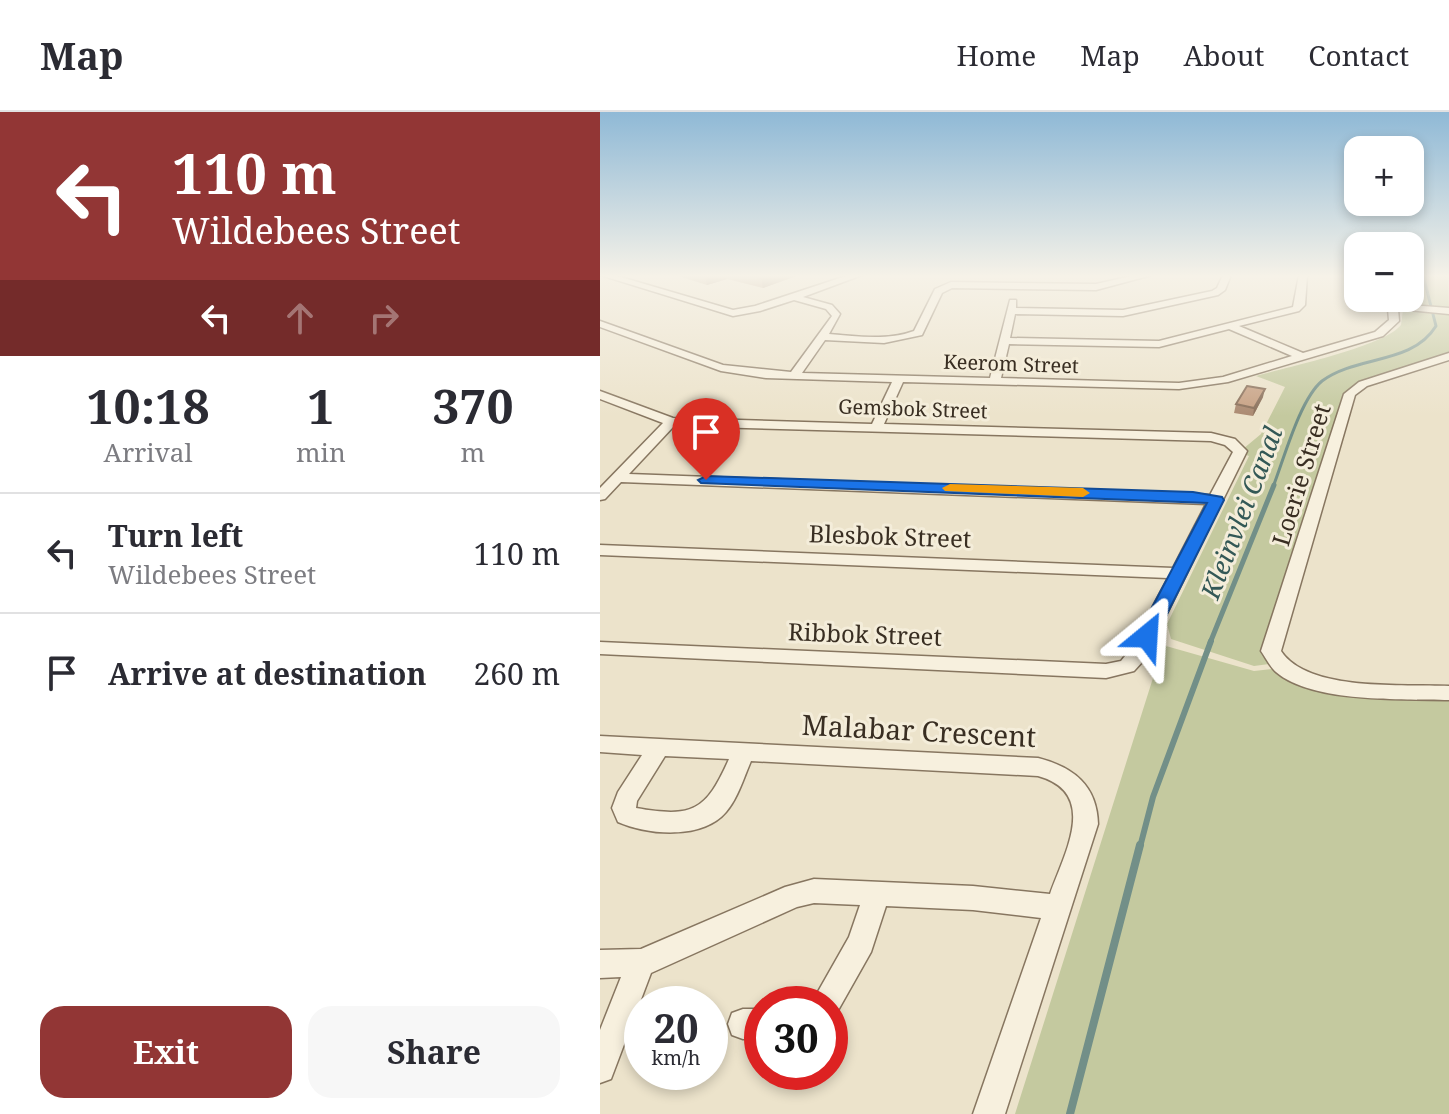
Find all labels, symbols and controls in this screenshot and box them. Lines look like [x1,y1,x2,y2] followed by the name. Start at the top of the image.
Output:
[40,29,124,81] text: Map
[957,36,1036,74] text: Home
[1080,36,1140,74] text: Map
[1184,36,1264,74] text: About
[1308,36,1409,74] text: Contact
[172,134,337,210] text: 110 m
[1344,136,1424,312] map controls
[1344,136,1424,216] button: +
[40,144,144,248] icon: left
[172,206,460,255] text: Wildebees Street
[1344,232,1424,312] button: −
[194,296,238,340] icon: left
[278,296,322,340] icon: ahead
[362,296,406,340] icon: right
[943,348,1079,379] street label: Keerom Street
[86,373,210,438] text: 10:18
[307,373,334,438] text: 1
[432,373,514,438] text: 370
[838,392,988,425] street label: Gemsbok Street
[672,398,740,480] pin
[1263,400,1338,550] street label: Loerie Street
[684,410,728,454] icon: arrive
[1191,421,1290,605] water label: Kleinvlei Canal
[104,434,192,470] text: Arrival
[296,434,346,470] text: min
[461,434,485,470] text: m
[108,515,243,556] text: Turn left
[808,516,972,555] street label: Blesbok Street
[40,531,84,575] icon: left
[474,533,560,574] text: 110 m
[108,556,316,592] text: Wildebees Street
[1105,594,1189,678] position arrow
[788,614,943,653] street label: Ribbok Street
[40,651,84,695] icon: arrive
[108,653,427,694] text: Arrive at destination
[474,653,560,694] text: 260 m
[801,705,1037,755] street label: Malabar Crescent
[744,986,848,1090] speed limit sign: 30
[653,1000,699,1055] text: 20
[40,1006,292,1098] button: Exit
[308,1006,560,1098] button: Share
[651,1044,701,1071] text: km/h

